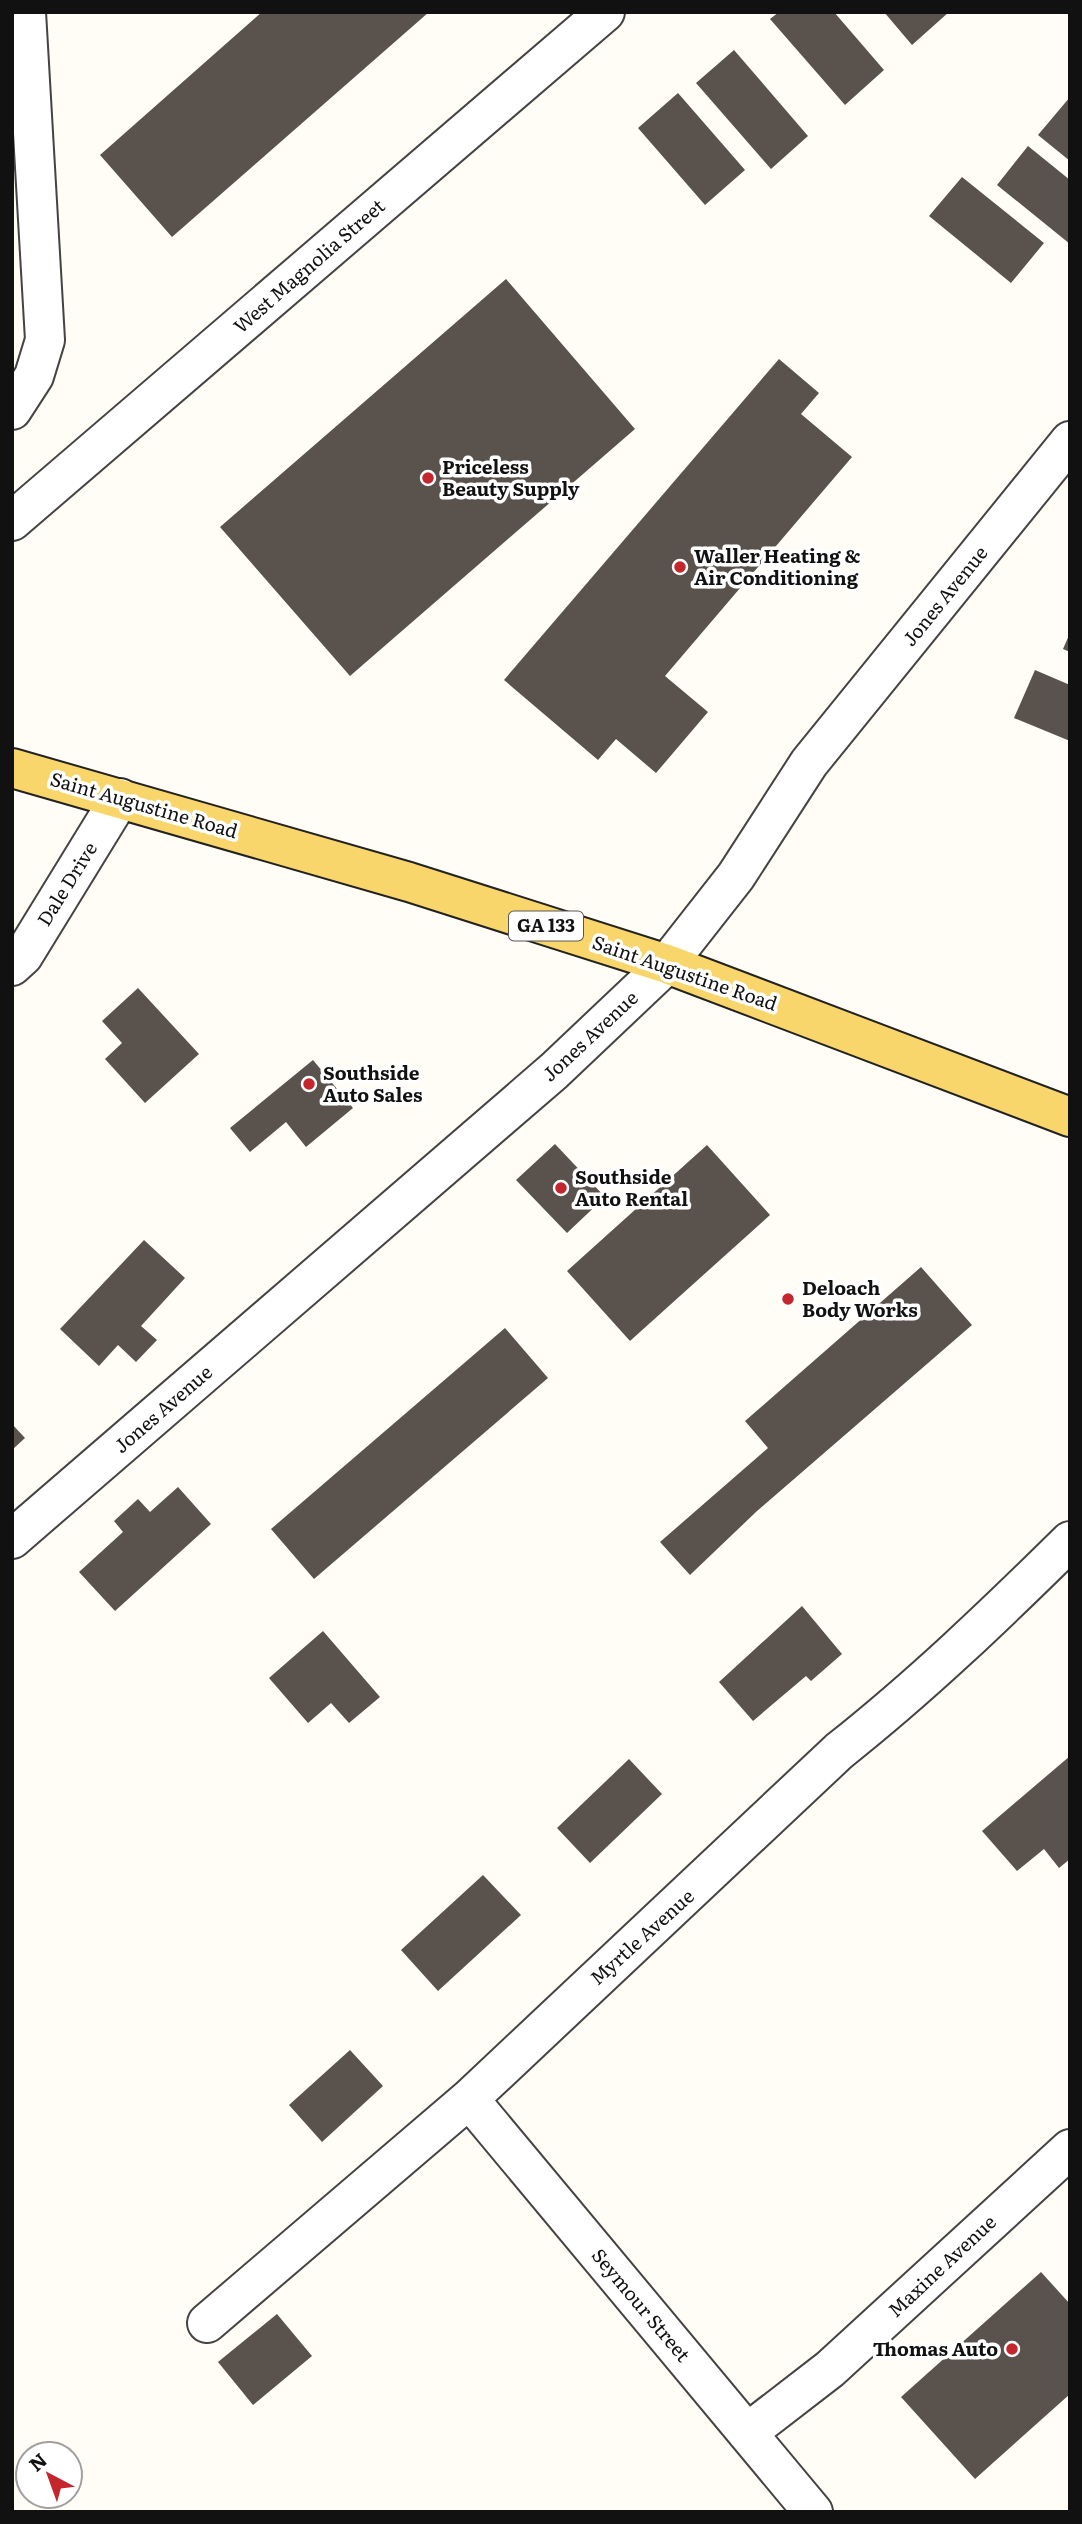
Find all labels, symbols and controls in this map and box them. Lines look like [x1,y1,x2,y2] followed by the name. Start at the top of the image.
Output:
[227,191,390,339] street label: West Magnolia Street
[442,452,580,502] place label: Priceless Beauty Supply
[420,470,436,486] marker: Priceless Beauty Supply
[895,539,994,652] street label: Jones Avenue
[694,541,860,591] place label: Waller Heating & Air Conditioning
[672,559,688,575] marker: Waller Heating & Air Conditioning
[47,764,242,844] street label: Saint Augustine Road
[29,836,103,931] street label: Dale Drive
[509,911,583,940] road number: GA 133
[589,927,782,1017] street label: Saint Augustine Road
[535,983,644,1087] street label: Jones Avenue
[323,1058,422,1108] place label: Southside Auto Sales
[301,1076,317,1092] marker: Southside Auto Sales
[575,1162,688,1212] place label: Southside Auto Rental
[553,1180,569,1196] marker: Southside Auto Rental
[802,1273,918,1323] place label: Deloach Body Works
[780,1291,796,1307] marker: Deloach Body Works
[107,1358,218,1459] street label: Jones Avenue
[583,1882,700,1991] street label: Myrtle Avenue
[881,2208,1002,2323] street label: Maxine Avenue
[586,2242,698,2367] street label: Seymour Street
[873,2334,998,2362] place label: Thomas Auto
[1004,2341,1020,2357] marker: Thomas Auto
[14,2440,84,2510] north arrow
[22,2446,52,2477] text: N

